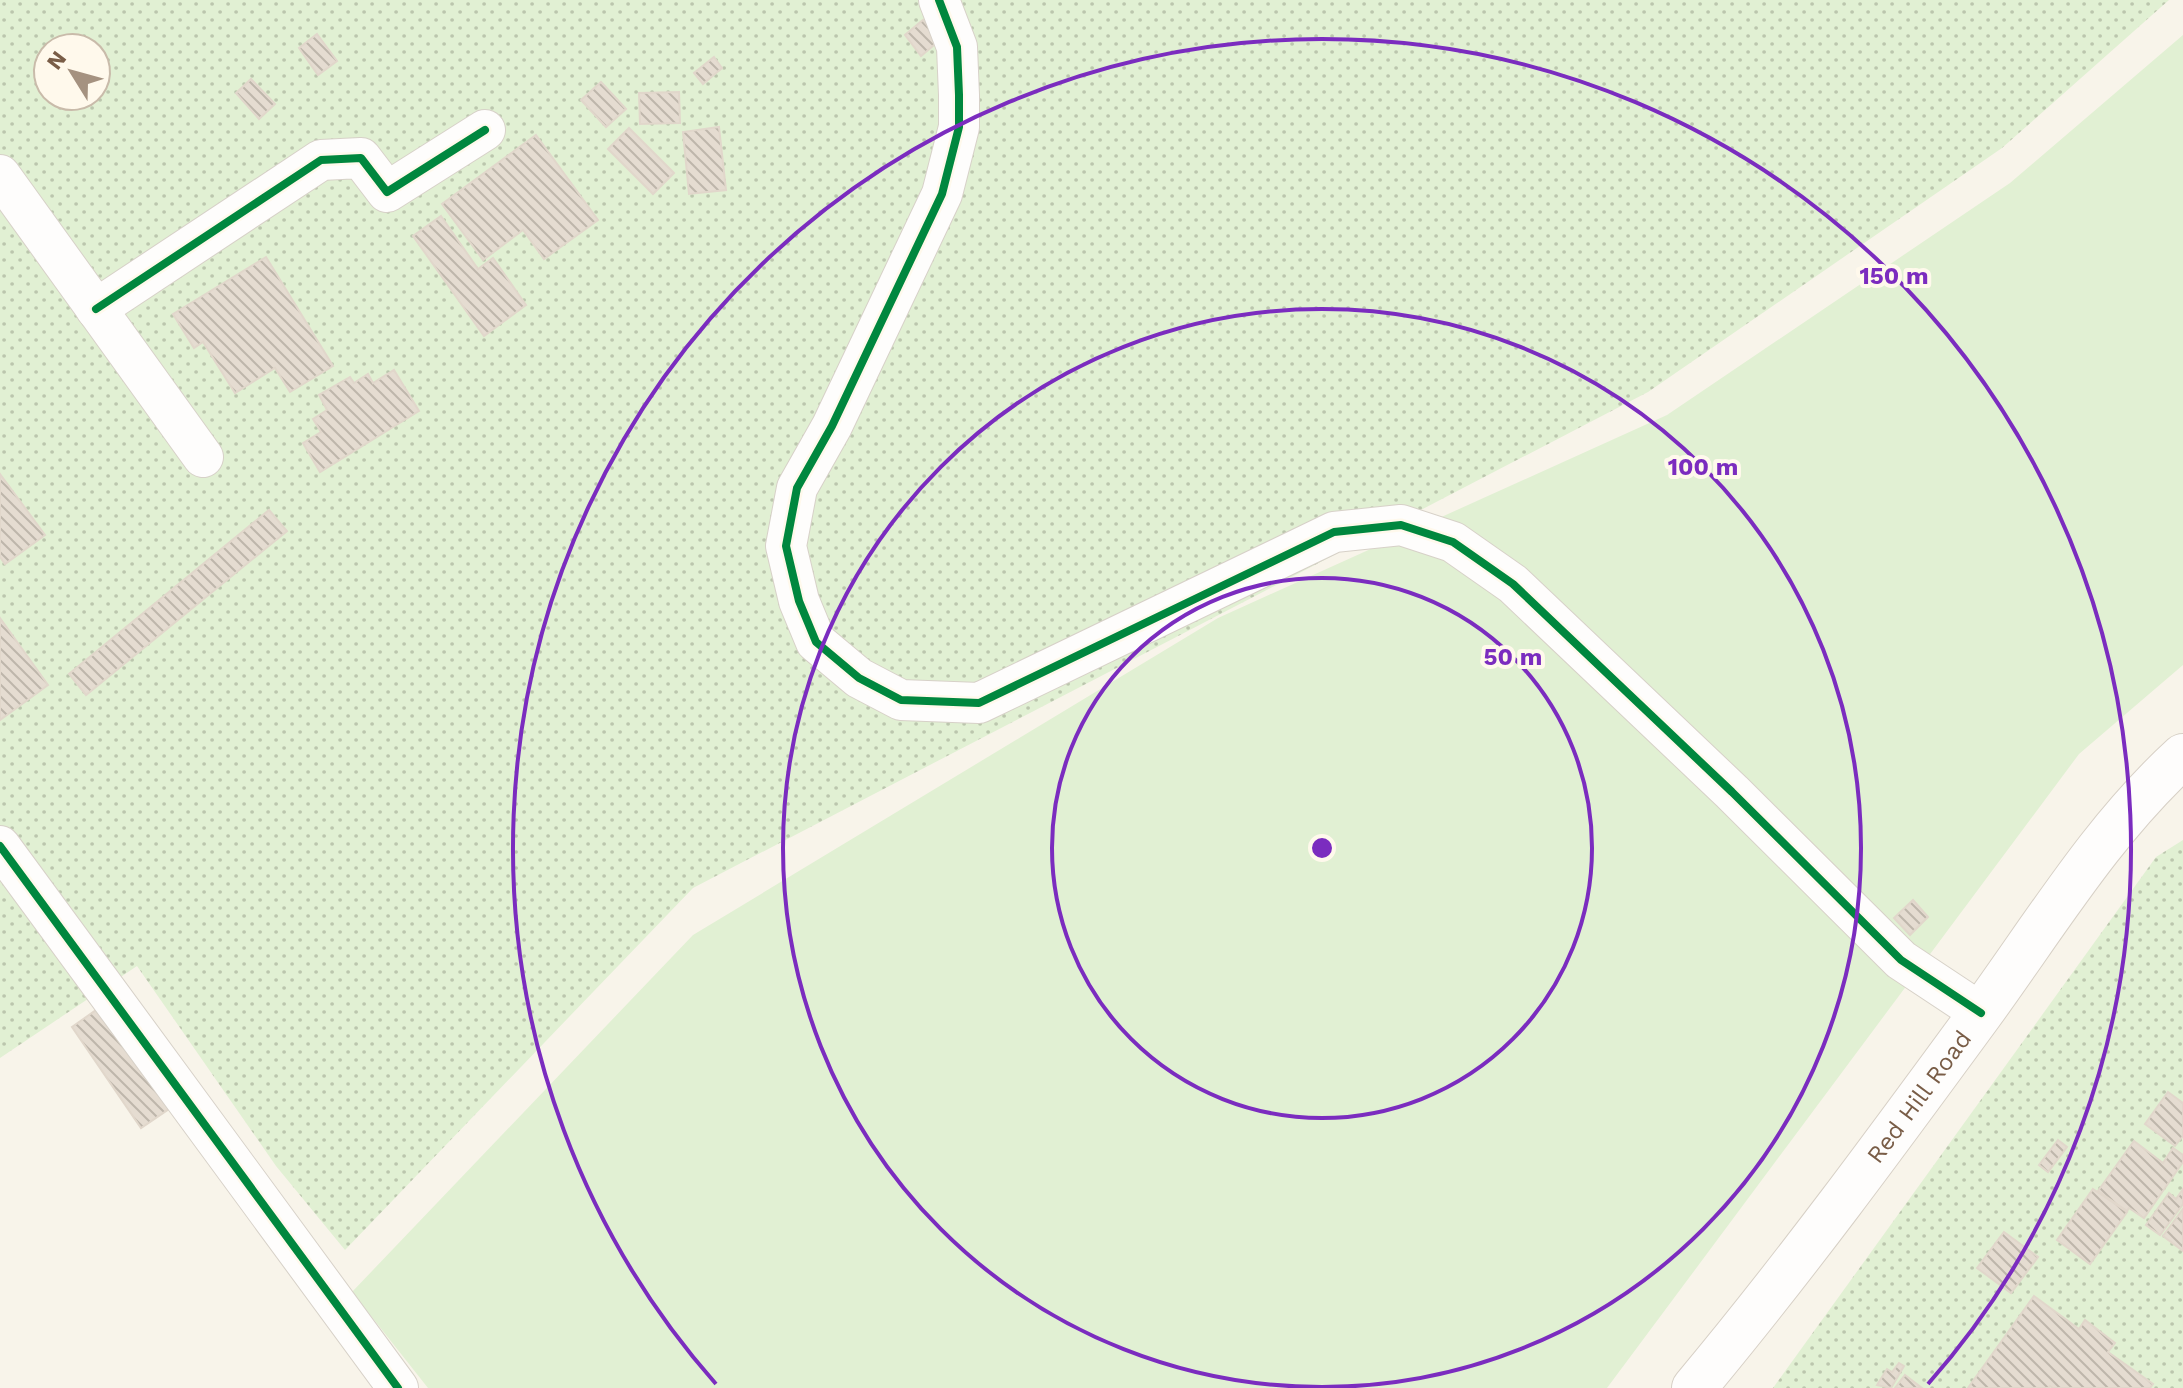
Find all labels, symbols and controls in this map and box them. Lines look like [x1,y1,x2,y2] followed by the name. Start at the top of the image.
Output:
[32,32,112,112] north arrow
[42,46,71,74] text: N
[1859,262,1929,290] text: 150 m
[1668,453,1738,481] text: 100 m
[1484,643,1542,671] text: 50 m
[1308,834,1336,862] centre of rings
[1861,1025,1977,1169] street label: Red Hill Road

